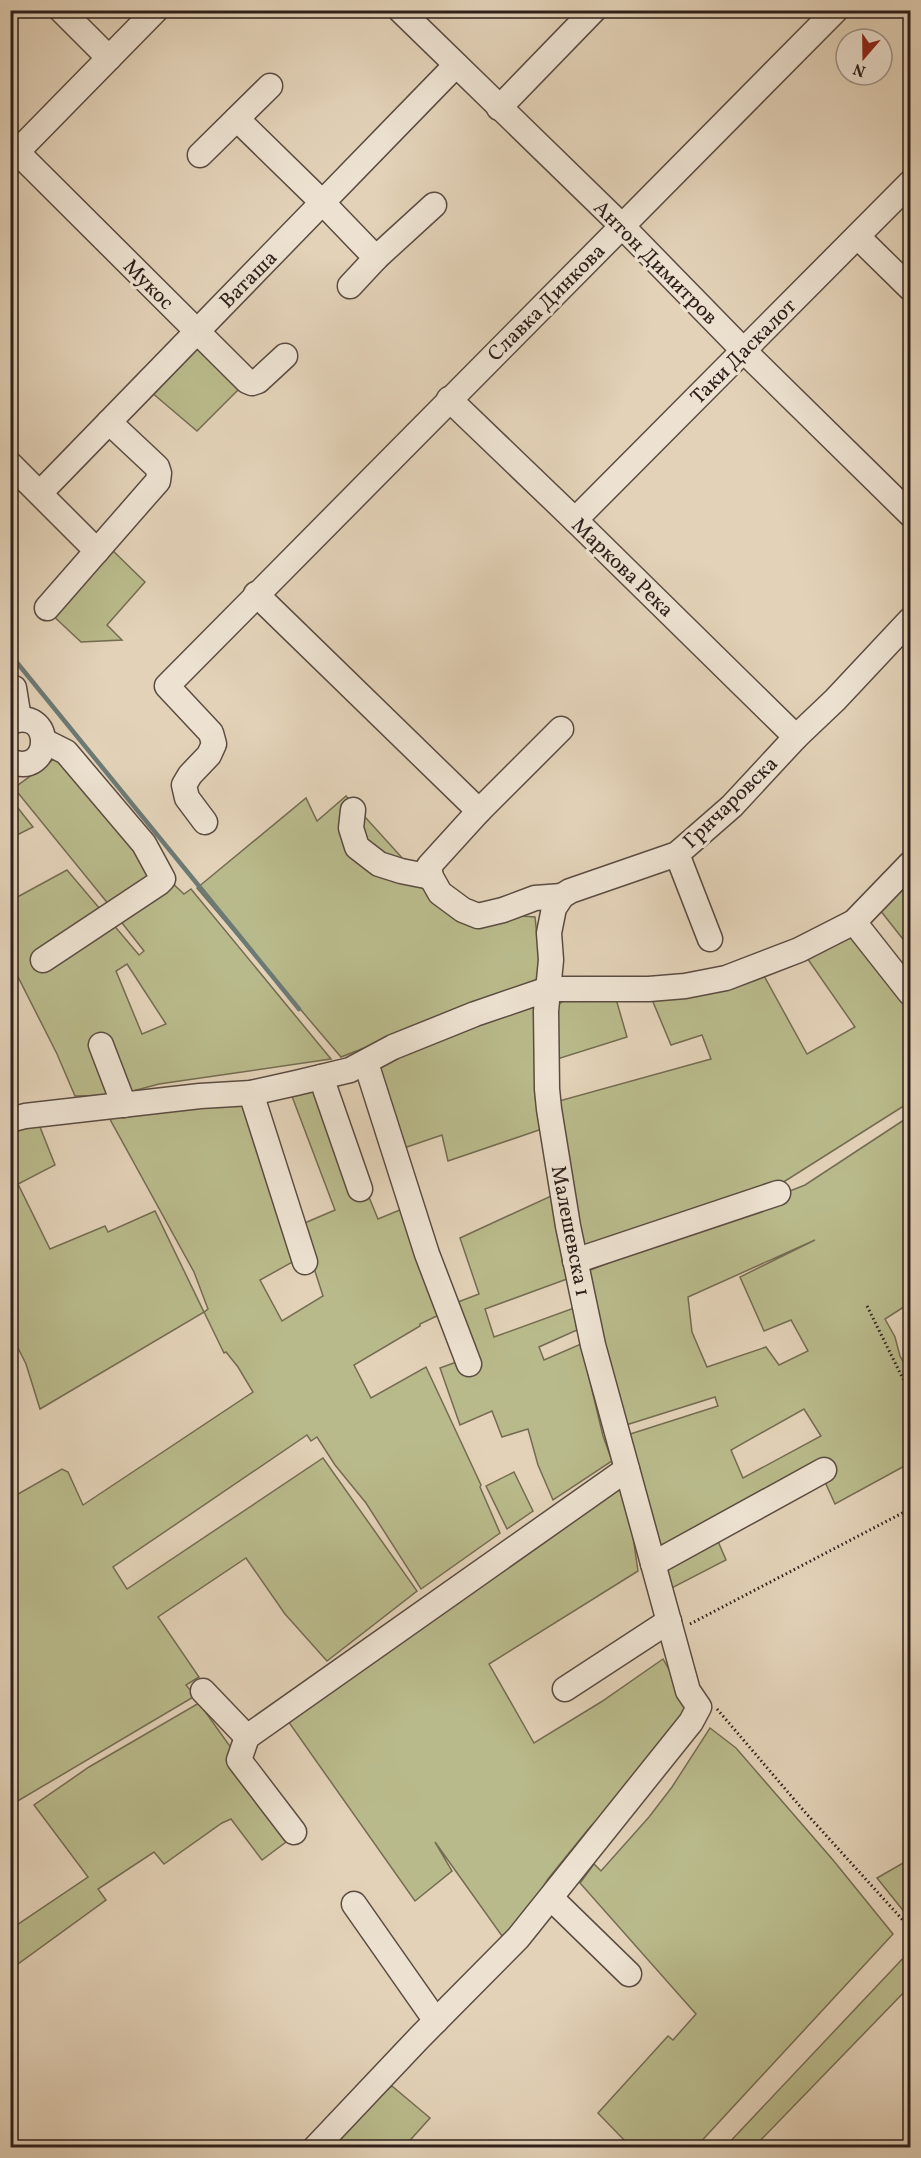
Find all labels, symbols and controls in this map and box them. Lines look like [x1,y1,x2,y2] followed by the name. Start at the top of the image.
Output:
[834,27,894,87] north arrow
[850,57,869,82] text: N
[586,194,724,332] street label: Антон Димитров
[482,238,613,369] street label: Славка Динкова
[214,245,285,316] street label: Ваташа
[116,253,180,317] street label: Мукос
[685,292,804,412] street label: Таки Даскалот
[564,512,680,624] street label: Маркова Река
[677,750,785,856] street label: Грнчаровска
[543,1163,596,1299] street label: Малешевска 1

